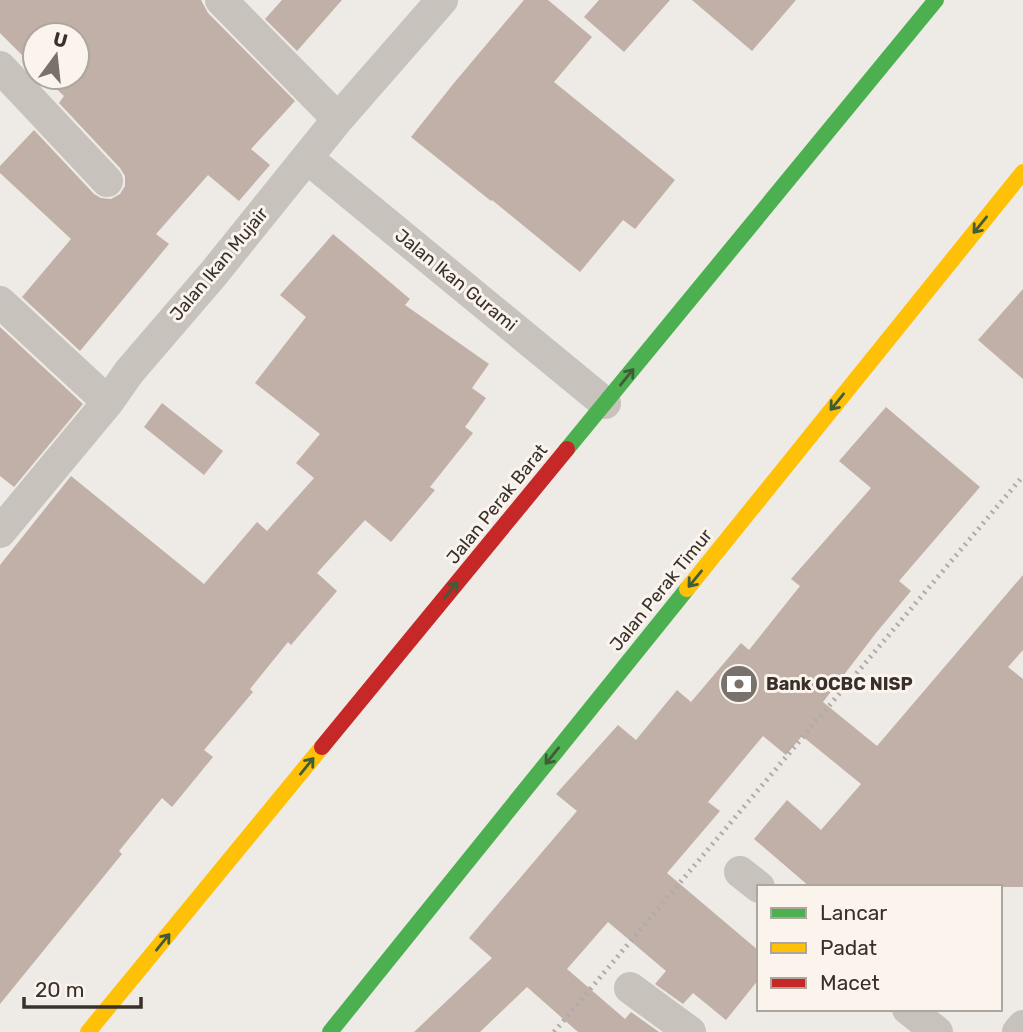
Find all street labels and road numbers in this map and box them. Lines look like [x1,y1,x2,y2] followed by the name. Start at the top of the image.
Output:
[165,203,273,325] street label: Jalan Ikan Mujair
[391,224,521,336] street label: Jalan Ikan Gurami
[442,440,552,568] street label: Jalan Perak Barat
[605,524,717,655] street label: Jalan Perak Timur

